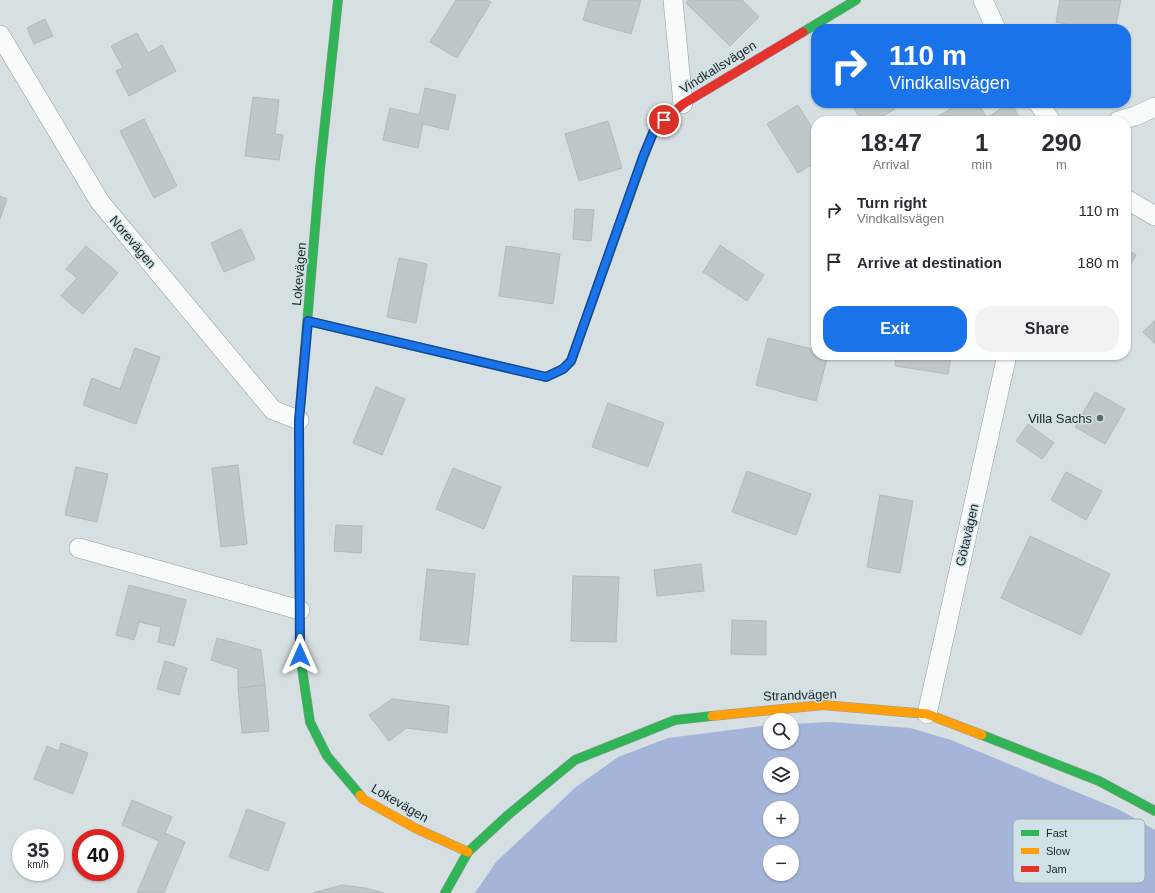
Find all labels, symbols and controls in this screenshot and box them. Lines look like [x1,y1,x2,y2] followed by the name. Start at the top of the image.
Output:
[677,38,759,96] street label: Vindkallsvägen
[823,40,875,92] icon: right
[889,40,967,71] text: 110 m
[889,73,1010,93] text: Vindkallsvägen
[647,103,681,137] pin
[653,109,675,131] icon: arrive
[860,129,922,156] text: 18:47
[975,129,988,156] text: 1
[1042,129,1082,156] text: 290
[873,157,910,172] text: Arrival
[971,157,992,172] text: min
[1056,157,1067,172] text: m
[857,194,927,211] text: Turn right
[823,199,845,221] icon: right
[1078,202,1119,219] text: 110 m
[857,211,944,226] text: Vindkallsvägen
[107,213,159,271] street label: Norevägen
[289,242,309,306] street label: Lokevägen
[823,251,845,273] icon: arrive
[857,254,1002,271] text: Arrive at destination
[1077,254,1119,271] text: 180 m
[823,306,967,352] button: Exit
[975,306,1119,352] button: Share
[1028,411,1092,426] place label: Villa Sachs
[1095,413,1105,423] marker: Villa Sachs
[953,502,981,568] street label: Götavägen
[279,634,321,676] position arrow
[763,686,837,704] street label: Strandvägen
[763,713,799,881] map controls
[763,713,799,749] button: search
[763,757,799,793] button: layers
[369,781,431,825] street label: Lokevägen
[763,801,799,837] button: +
[1013,819,1145,883] legend
[1046,827,1067,839] text: Fast
[72,829,124,881] speed limit sign: 40
[27,839,49,861] text: 35
[763,845,799,881] button: −
[1046,845,1070,857] text: Slow
[27,859,49,870] text: km/h
[1046,863,1067,875] text: Jam

